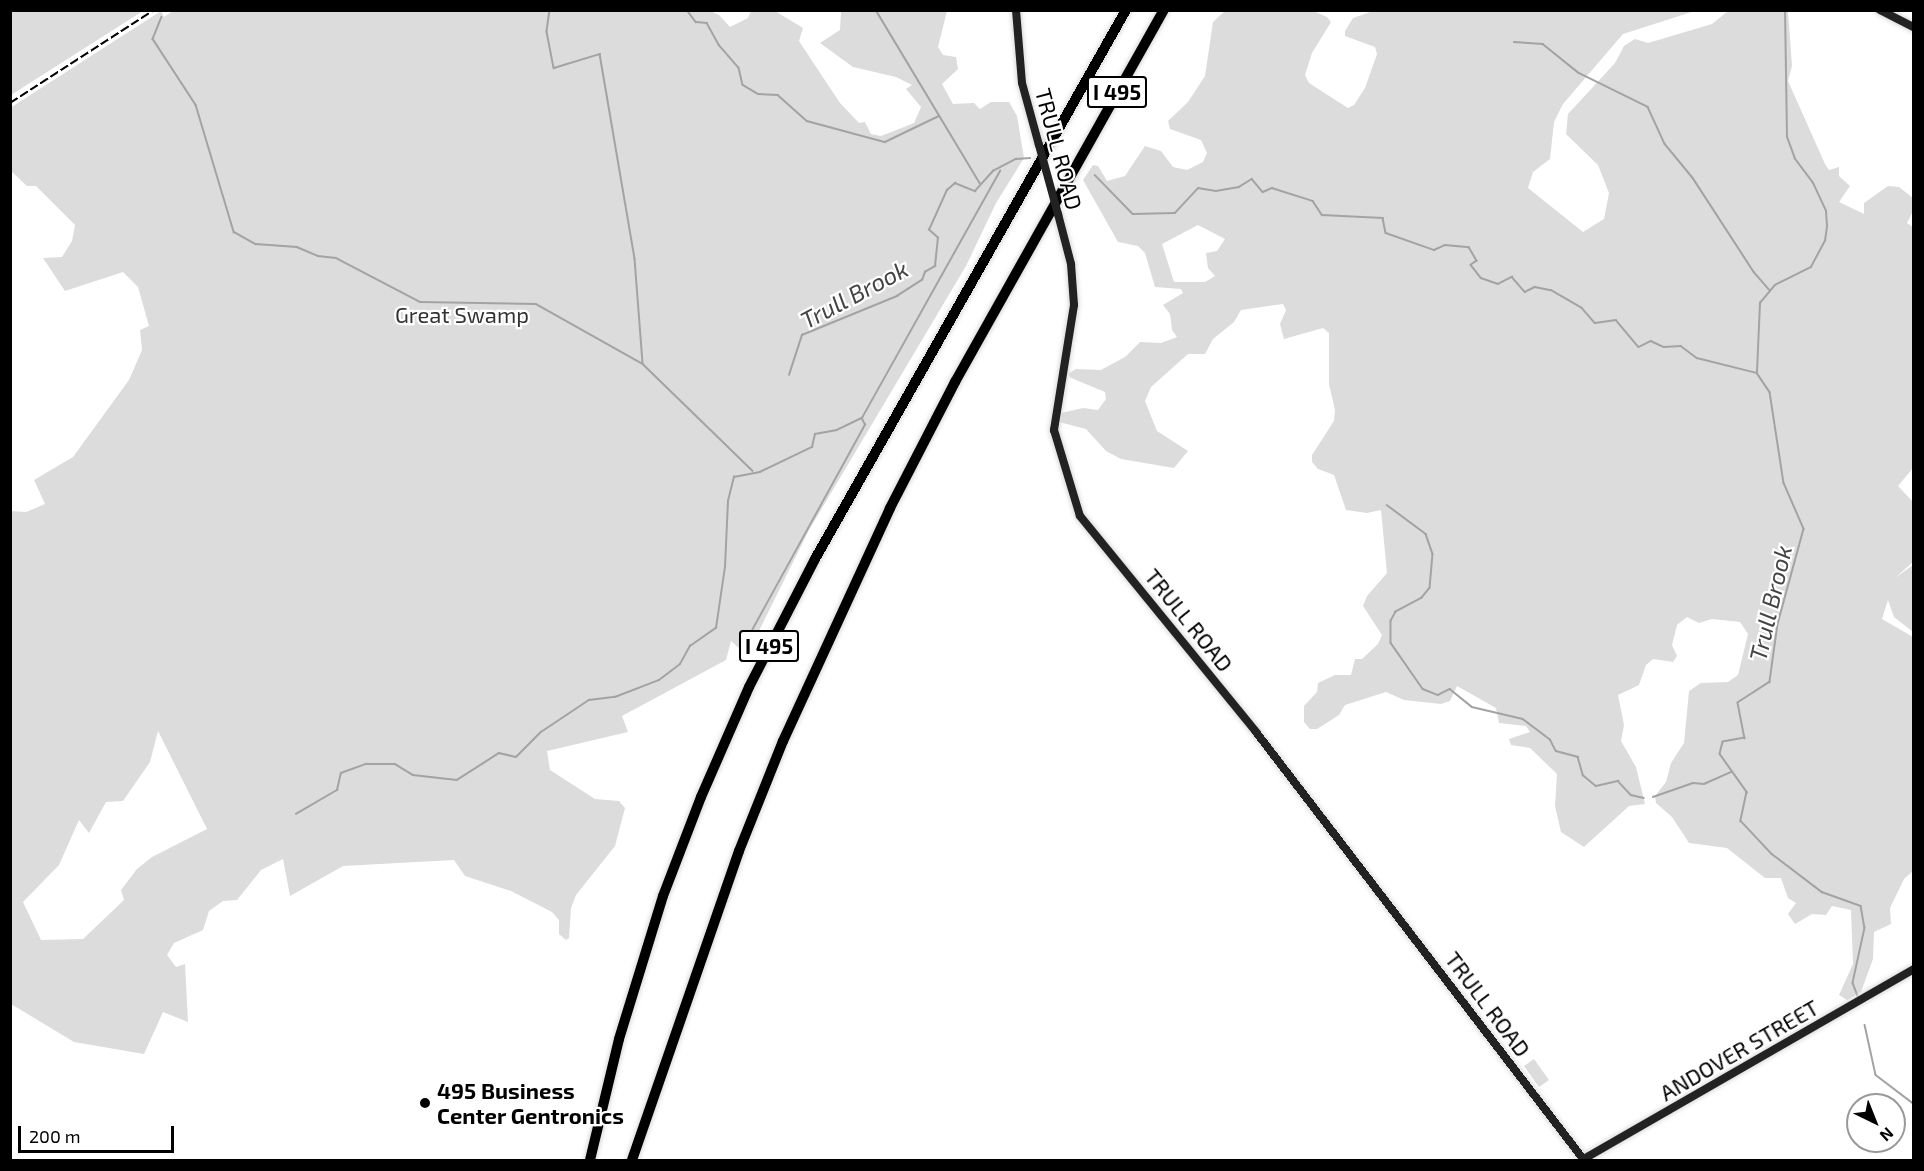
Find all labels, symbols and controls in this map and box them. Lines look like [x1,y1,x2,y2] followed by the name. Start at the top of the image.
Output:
[1086,74,1148,110] road number: I 495
[1030,85,1088,213] street label: TRULL ROAD
[795,254,913,334] water label: Trull Brook
[395,302,529,328] park label: Great Swamp
[1743,542,1797,664] water label: Trull Brook
[1139,563,1239,677] street label: TRULL ROAD
[738,628,800,664] road number: I 495
[1440,946,1536,1062] street label: TRULL ROAD
[1655,994,1823,1106] street label: ANDOVER STREET
[437,1077,624,1128] place label: 495 Business Center Gentronics
[1846,1093,1906,1153] north arrow
[418,1096,432,1110] marker: 495 Business Center Gentronics
[21,1114,177,1152] scale bar
[1877,1124,1898,1146] text: N
[29,1125,81,1147] text: 200 m

